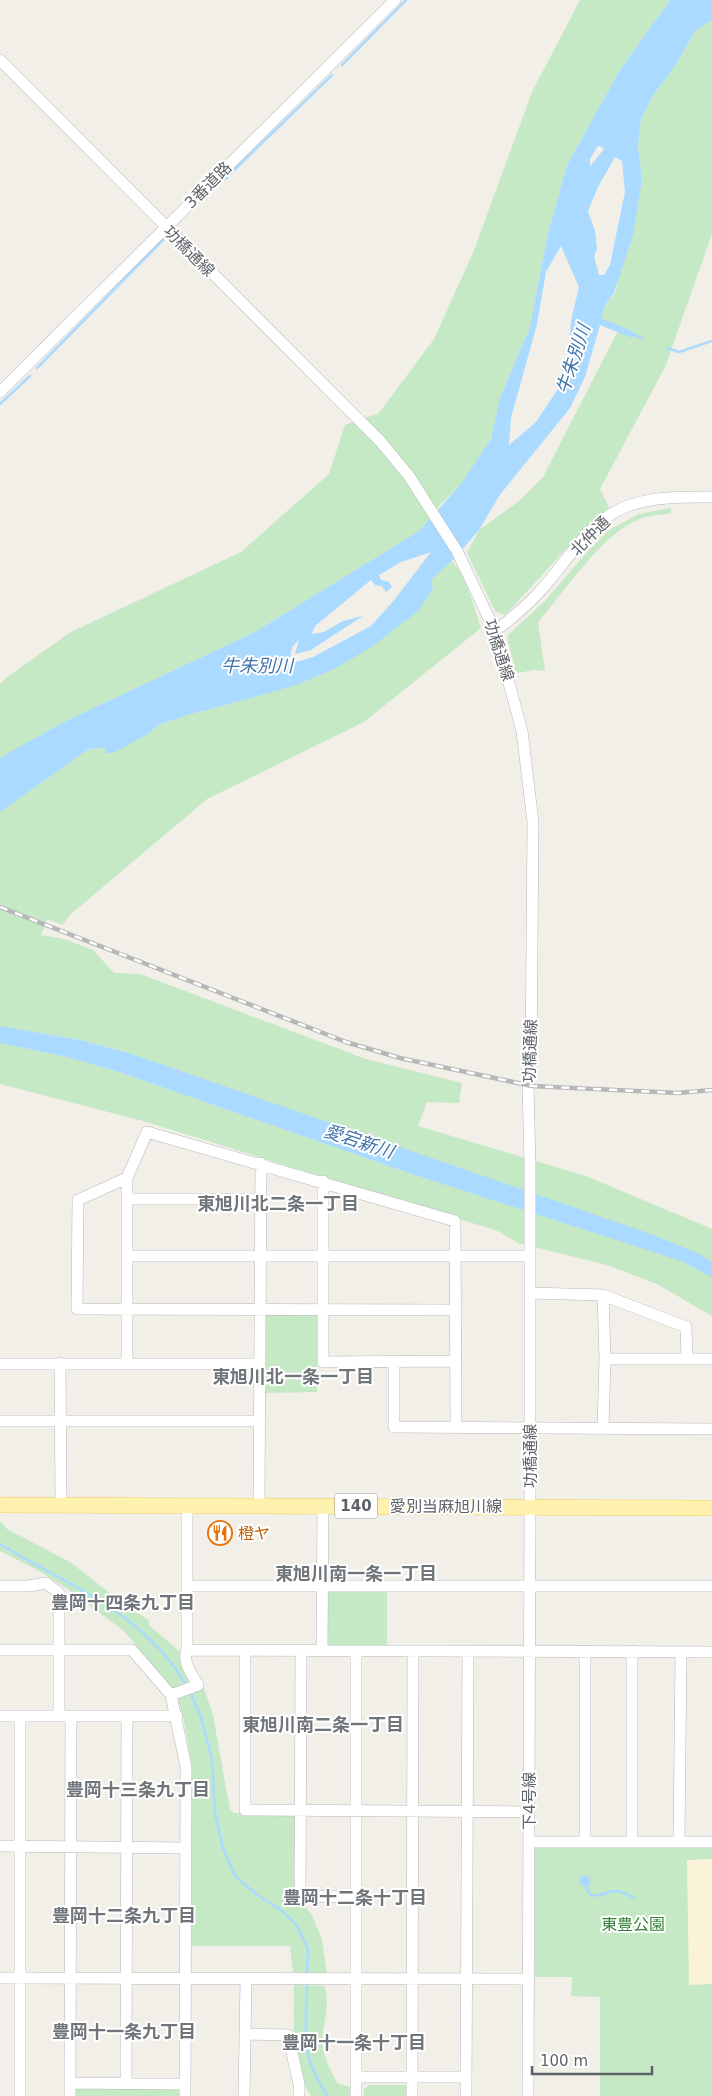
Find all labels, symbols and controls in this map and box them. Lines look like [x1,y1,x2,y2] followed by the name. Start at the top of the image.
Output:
[181,158,235,212] street label: 3番道路
[160,222,218,280] street label: 功橋通線
[552,320,595,396] water label: 牛朱別川
[566,512,614,560] street label: 北仲通
[480,617,518,683] street label: 功橋通線
[221,655,295,676] water label: 牛朱別川
[519,1019,541,1083] street label: 功橋通線
[322,1120,398,1163] water label: 愛宕新川
[197,1193,359,1214] district label: 東旭川北二条一丁目
[212,1366,374,1387] district label: 東旭川北一条一丁目
[521,1424,540,1488] street label: 功橋通線
[335,1494,377,1518] road number: 140
[390,1497,502,1516] street label: 愛別当麻旭川線
[207,1520,233,1546] restaurant icon: 橙ヤ
[238,1524,270,1543] place label: 橙ヤ
[275,1563,437,1584] district label: 東旭川南一条一丁目
[51,1592,195,1613] district label: 豊岡十四条九丁目
[242,1714,404,1735] district label: 東旭川南二条一丁目
[520,1772,539,1830] street label: 下4号線
[66,1779,210,1800] district label: 豊岡十三条九丁目
[283,1887,427,1908] district label: 豊岡十二条十丁目
[52,1905,196,1926] district label: 豊岡十二条九丁目
[601,1915,665,1934] park label: 東豊公園
[52,2021,196,2042] district label: 豊岡十一条九丁目
[282,2032,426,2053] district label: 豊岡十一条十丁目
[532,2044,652,2076] scale bar
[540,2052,588,2070] text: 100 m

